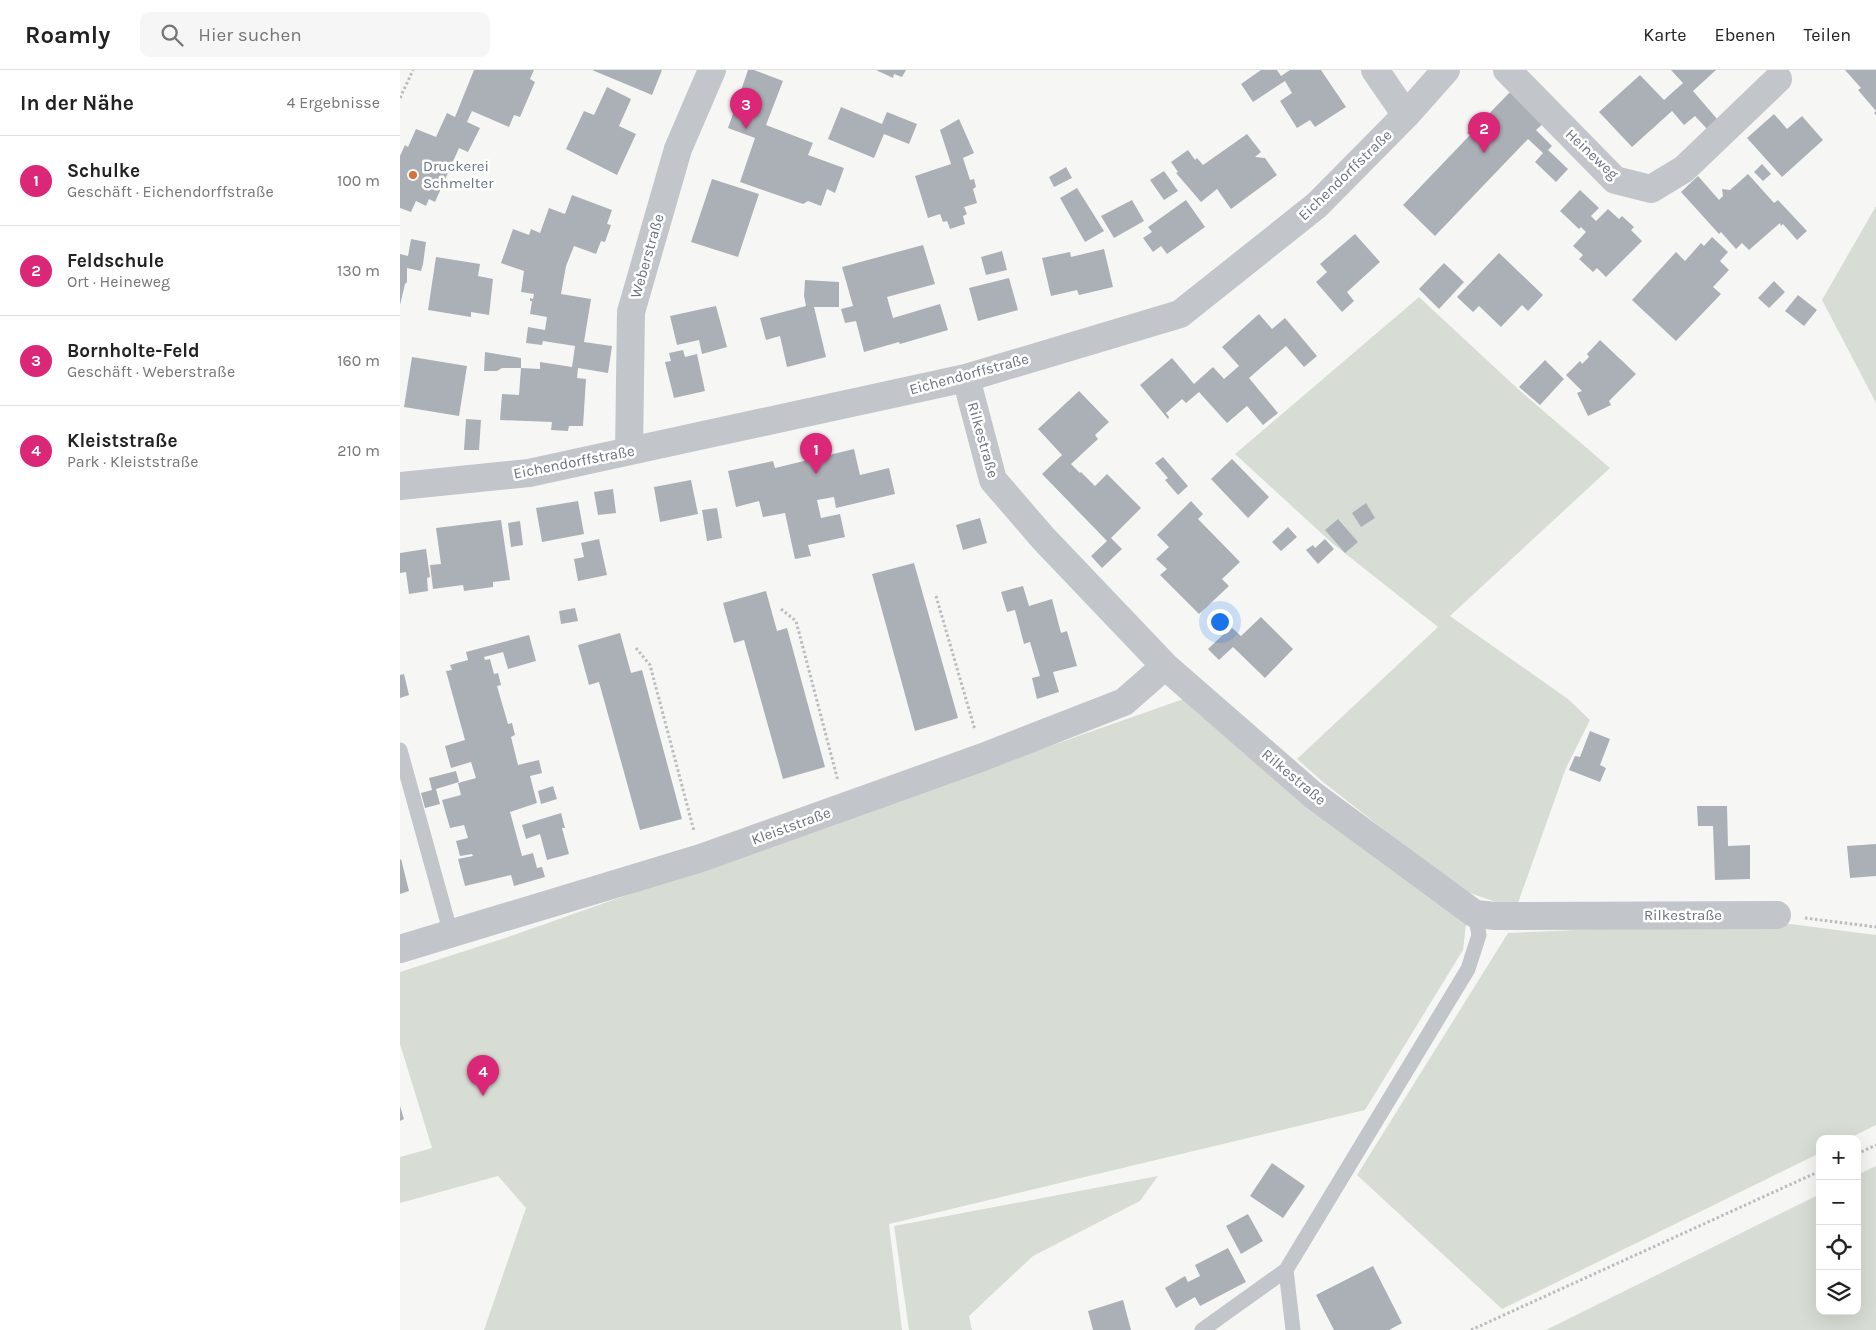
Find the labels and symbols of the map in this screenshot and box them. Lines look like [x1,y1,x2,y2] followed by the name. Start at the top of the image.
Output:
[730,88,762,129] pin: 3
[1468,112,1500,153] pin: 2
[1562,125,1623,183] street label: Heineweg
[1295,126,1395,224] street label: Eichendorffstraße
[423,157,494,192] place label: Druckerei Schmelter
[407,169,419,181] marker: Druckerei Schmelter
[626,212,668,300] street label: Weberstraße
[907,349,1031,399] street label: Eichendorffstraße
[964,400,1002,480] street label: Rilkestraße
[800,433,832,474] pin: 1
[512,441,636,483] street label: Eichendorffstraße
[1207,609,1233,635] your location
[1258,745,1330,809] street label: Rilkestraße
[749,803,833,849] street label: Kleiststraße
[1644,906,1722,924] street label: Rilkestraße
[467,1055,499,1096] pin: 4

